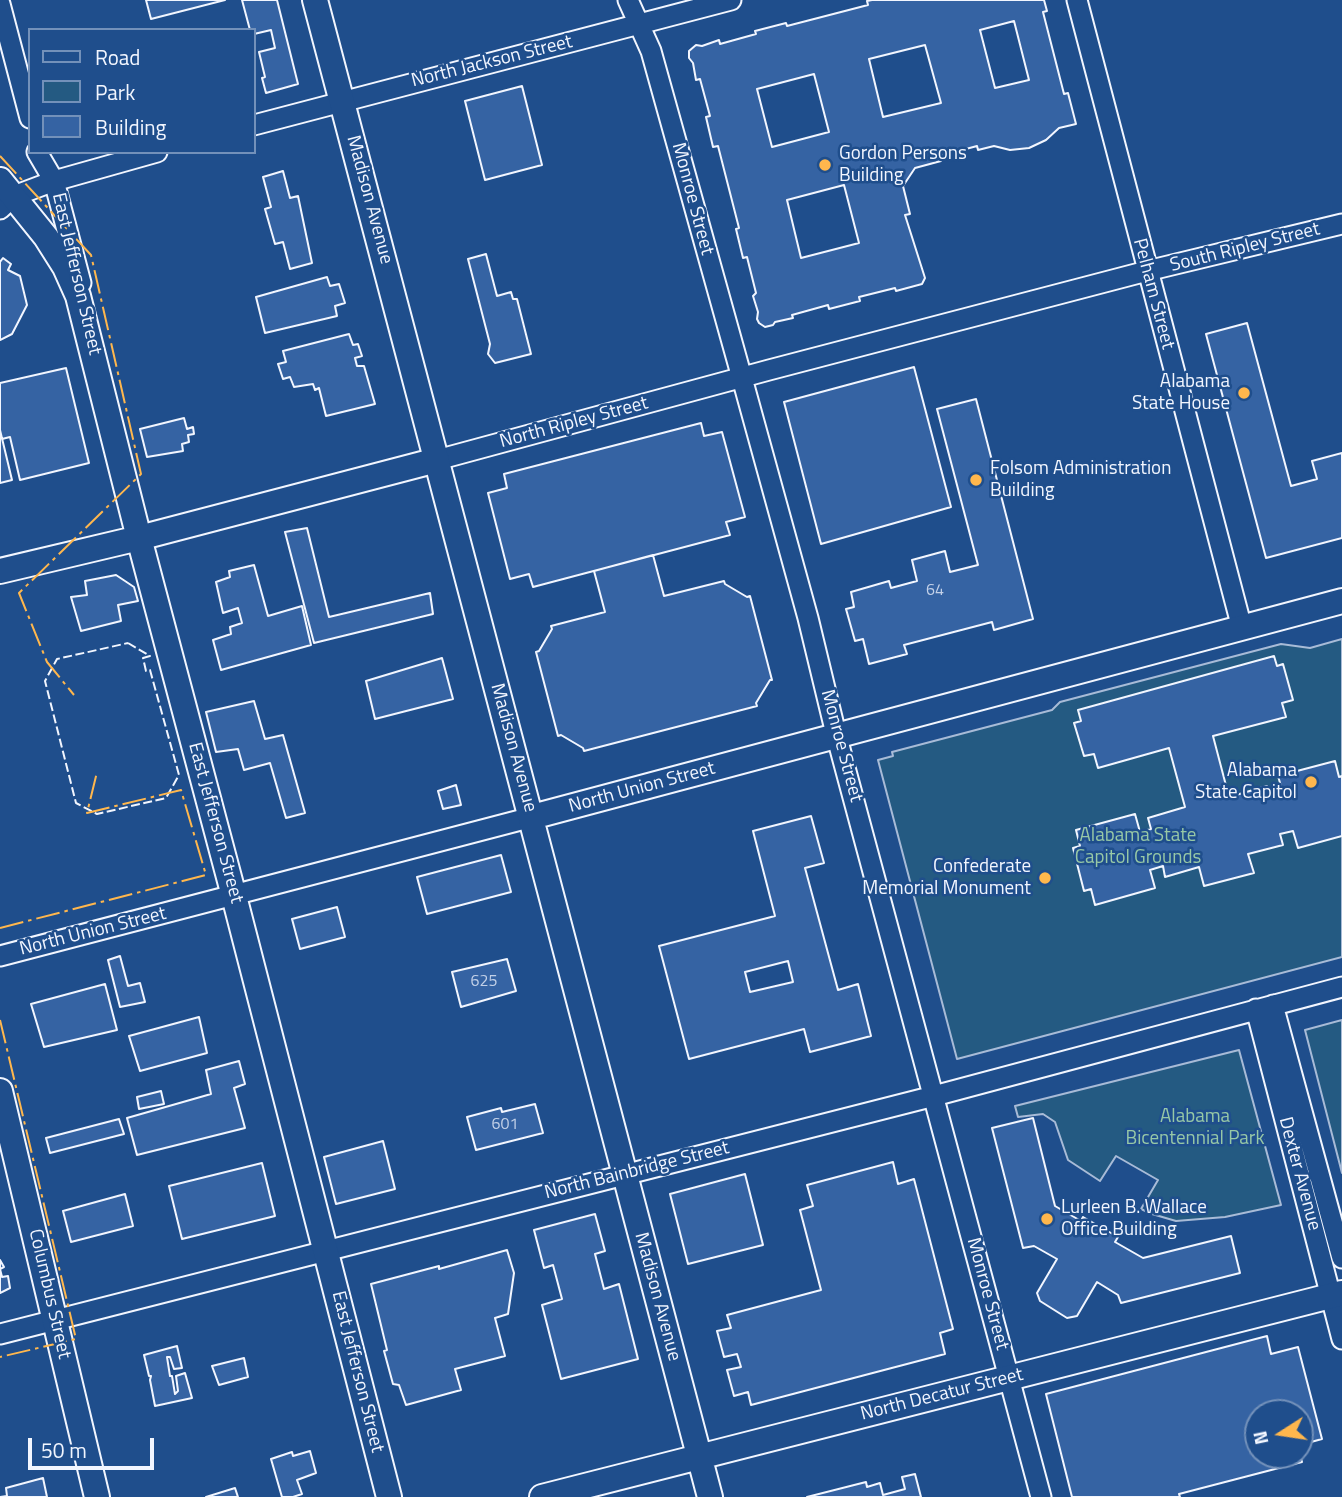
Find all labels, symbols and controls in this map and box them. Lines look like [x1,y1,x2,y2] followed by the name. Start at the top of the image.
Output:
[28,28,256,154] legend
[409,31,575,93] street label: North Jackson Street
[95,41,140,73] text: Road
[95,76,135,108] text: Park
[95,111,166,143] text: Building
[341,133,397,267] street label: Madison Avenue
[666,140,718,258] street label: Monroe Street
[839,143,967,187] place label: Gordon Persons Building
[817,157,833,173] marker: Gordon Persons Building
[46,191,106,357] street label: East Jefferson Street
[1168,218,1322,278] street label: South Ripley Street
[1127,236,1179,352] street label: Pelham Street
[1132,371,1230,415] place label: Alabama State House
[1236,385,1252,401] marker: Alabama State House
[497,392,651,454] street label: North Ripley Street
[990,458,1171,502] place label: Folsom Administration Building
[968,472,984,488] marker: Folsom Administration Building
[926,581,944,601] house number: 64
[485,681,541,815] street label: Madison Avenue
[815,687,867,805] street label: Monroe Street
[183,740,247,906] street label: East Jefferson Street
[566,758,718,818] street label: North Union Street
[1195,760,1297,804] place label: Alabama State Capitol
[1303,774,1319,790] marker: Alabama State Capitol
[1075,825,1201,869] park label: Alabama State Capitol Grounds
[862,856,1031,900] place label: Confederate Memorial Monument
[1037,870,1053,886] marker: Confederate Memorial Monument
[17,903,169,961] street label: North Union Street
[471,972,497,992] house number: 625
[1125,1106,1265,1150] park label: Alabama Bicentennial Park
[492,1115,518,1135] house number: 601
[1273,1115,1325,1233] street label: Dexter Avenue
[542,1137,732,1205] street label: North Bainbridge Street
[1061,1197,1207,1241] place label: Lurleen B. Wallace Office Building
[1039,1211,1055,1227] marker: Lurleen B. Wallace Office Building
[23,1227,75,1361] street label: Columbus Street
[629,1230,685,1364] street label: Madison Avenue
[961,1235,1013,1353] street label: Monroe Street
[326,1289,388,1455] street label: East Jefferson Street
[858,1364,1026,1426] street label: North Decatur Street
[1244,1399,1314,1469] north arrow
[32,1424,158,1468] scale bar
[1244,1429,1275,1448] text: N
[41,1434,87,1466] text: 50 m

